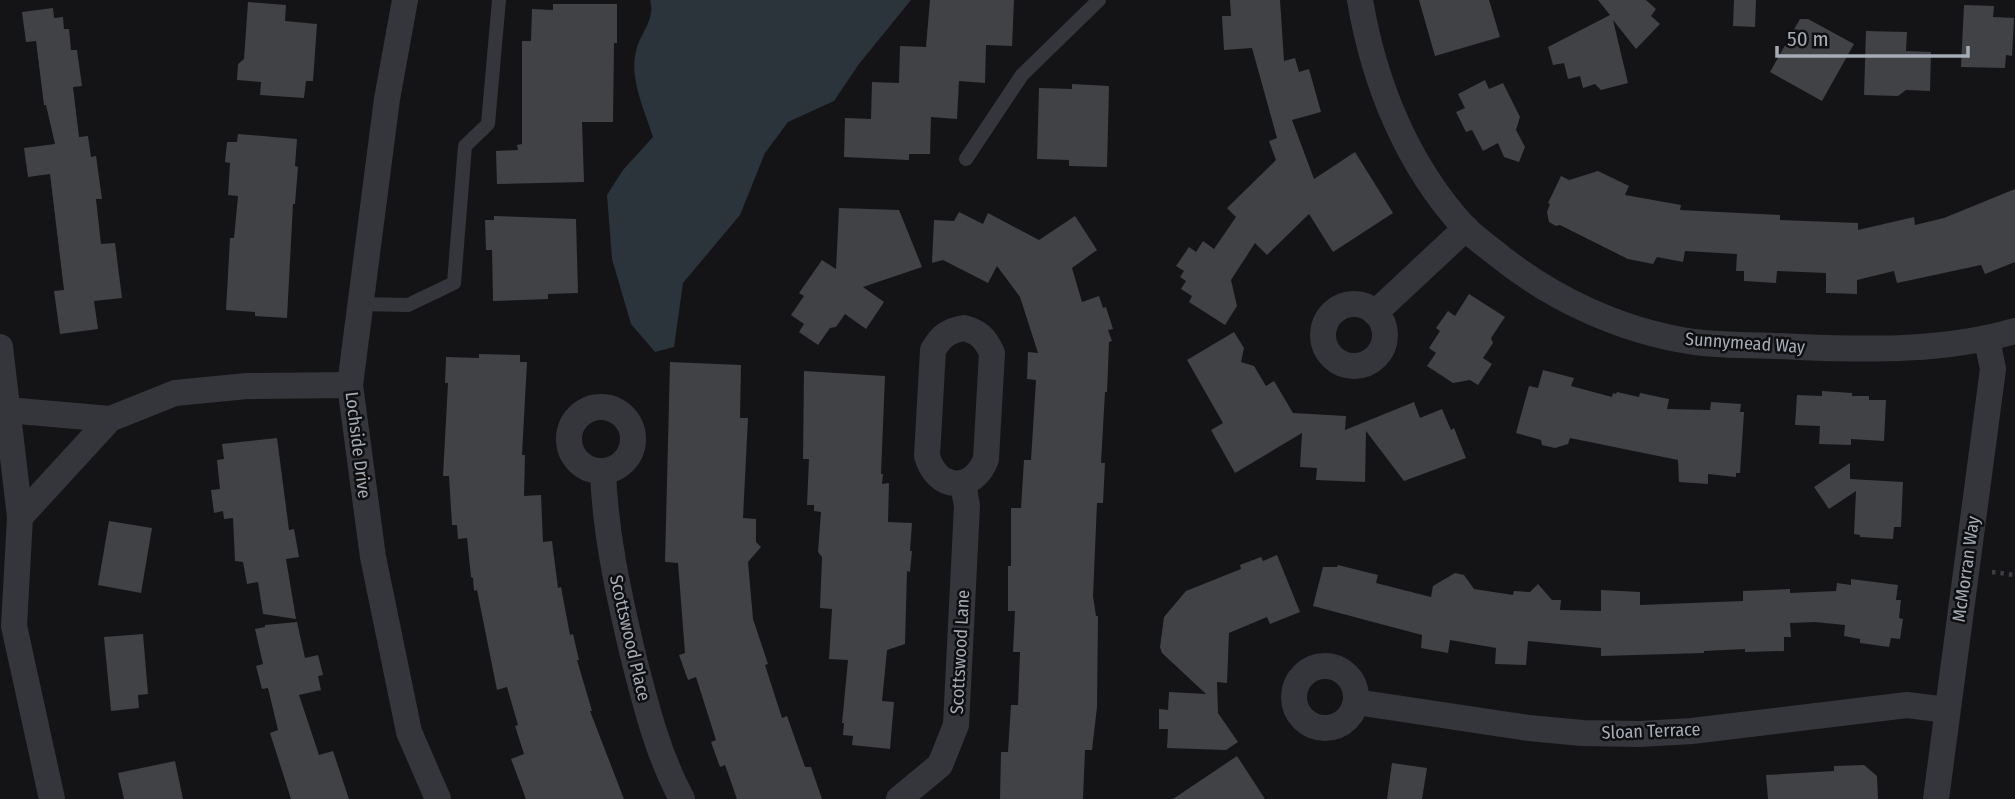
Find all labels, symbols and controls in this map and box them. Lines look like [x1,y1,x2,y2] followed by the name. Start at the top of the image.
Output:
[1777,14,1968,58] scale bar
[1787,26,1829,52] text: 50 m
[1684,328,1806,358] street label: Sunnymead Way
[341,390,375,500] street label: Lochside Drive
[1948,515,1984,623] street label: McMorran Way
[605,573,655,703] street label: Scottswood Place
[946,589,974,715] street label: Scottswood Lane
[1601,718,1701,744] street label: Sloan Terrace

